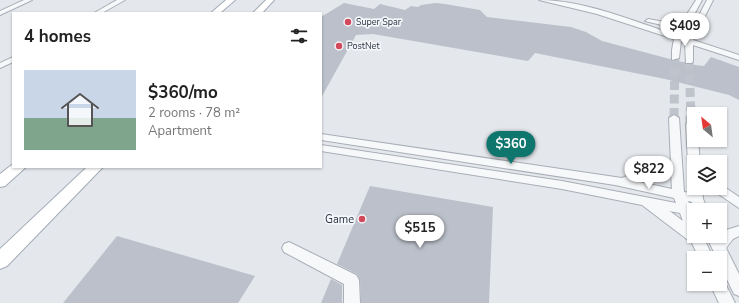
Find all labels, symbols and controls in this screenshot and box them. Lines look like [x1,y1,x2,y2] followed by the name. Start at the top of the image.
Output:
[661,13,709,47] pin: $409
[356,16,402,28] place label: Super Spar
[343,17,353,27] marker: Super Spar
[669,17,701,35] text: $409
[24,25,91,48] text: 4 homes
[288,25,310,47] icon: filters
[347,40,380,52] place label: PostNet
[334,41,344,51] marker: PostNet
[148,81,218,104] text: $360/mo
[56,86,104,134] icon: home
[148,104,240,122] text: 2 rooms · 78 m²
[687,107,727,147] north arrow
[687,107,727,291] map controls
[148,122,211,140] text: Apartment
[487,131,535,165] pin: $360
[495,135,527,153] text: $360
[687,155,727,195] button: layers
[625,156,673,190] pin: $822
[633,160,665,178] text: $822
[687,203,727,243] button: +
[325,212,354,227] place label: Game
[357,214,367,224] marker: Game
[396,215,444,249] pin: $515
[404,219,436,237] text: $515
[687,251,727,291] button: −

